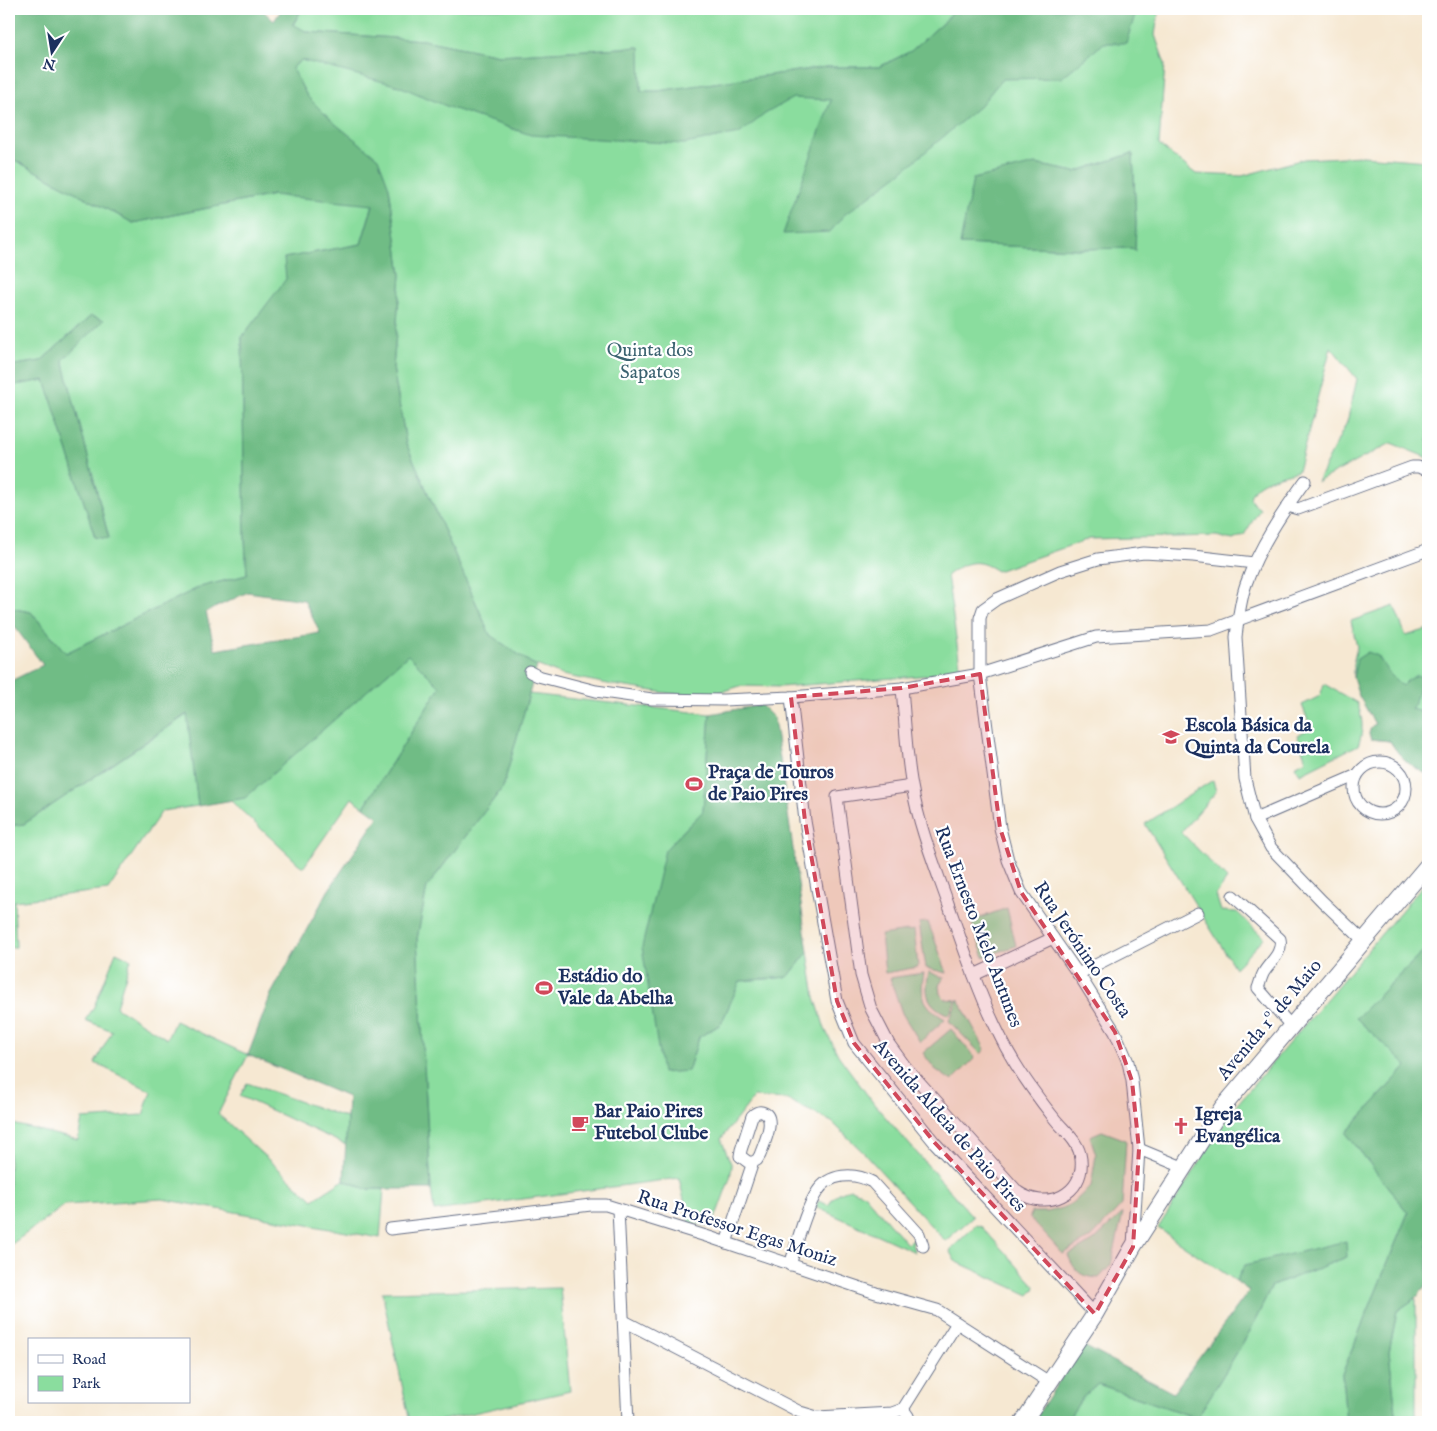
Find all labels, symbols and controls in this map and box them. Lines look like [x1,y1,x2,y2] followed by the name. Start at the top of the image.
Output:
[28,28,78,78] north arrow
[42,54,58,74] text: N
[607,339,693,385] park label: Quinta dos Sapatos
[1185,714,1330,760] place label: Escola Básica da Quinta da Courela
[1161,727,1181,747] school or university icon: Escola Básica da Quinta da Courela
[708,761,834,807] place label: Praça de Touros de Paio Pires
[684,774,704,794] sports icon: Praça de Touros de Paio Pires
[928,823,1028,1031] street label: Rua Ernesto Melo Antunes
[1028,877,1137,1023] street label: Rua Jerónimo Costa
[1212,955,1328,1086] street label: Avenida 1º de Maio
[557,965,674,1011] place label: Estádio do Vale da Abelha
[534,978,554,998] sports icon: Estádio do Vale da Abelha
[867,1034,1031,1217] street label: Avenida Aldeia de Paio Pires
[594,1100,708,1146] place label: Bar Paio Pires Futebol Clube
[1195,1103,1281,1149] place label: Igreja Evangélica
[570,1113,590,1133] cafe icon: Bar Paio Pires Futebol Clube
[1171,1116,1191,1136] church icon: Igreja Evangélica
[634,1185,840,1273] street label: Rua Professor Egas Moniz
[28,1338,190,1404] legend
[72,1350,107,1369] text: Road
[72,1374,102,1393] text: Park

